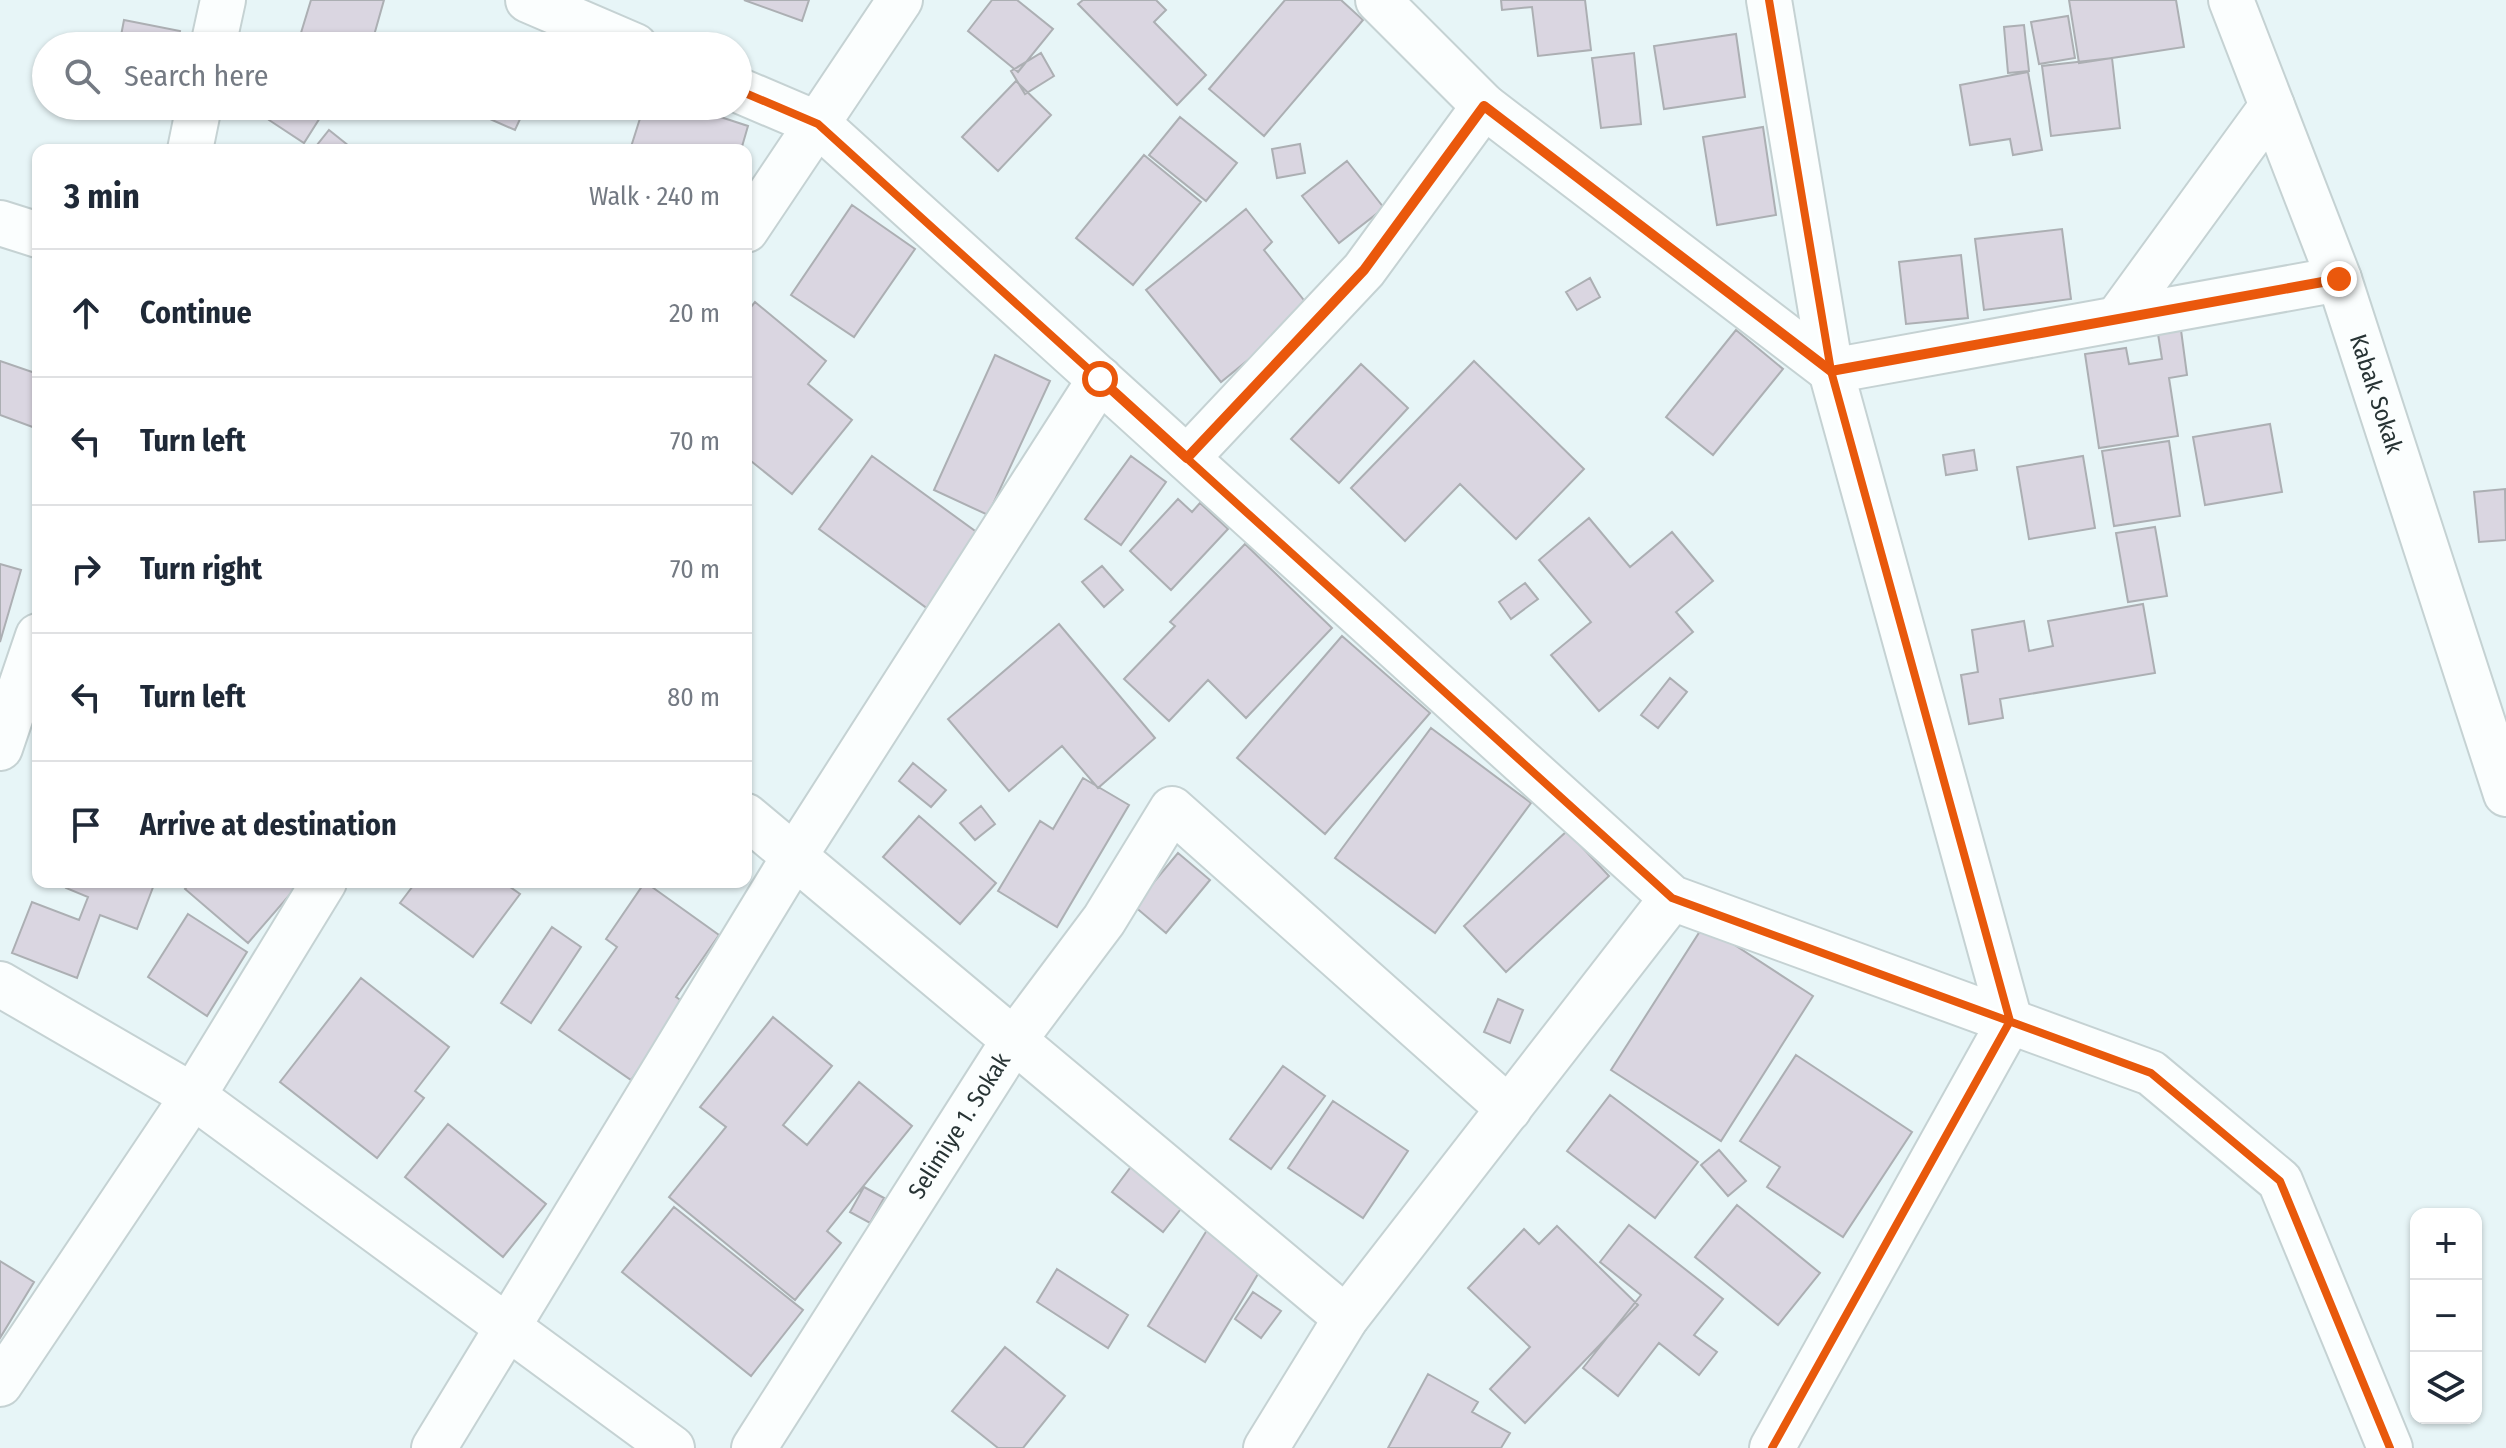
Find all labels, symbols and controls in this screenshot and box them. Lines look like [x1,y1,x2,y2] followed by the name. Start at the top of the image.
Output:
[32,32,752,120] search box
[60,54,104,98] icon: search
[124,58,269,94] text: Search here
[64,176,140,217] text: 3 min
[589,181,720,212] text: Walk · 240 m
[2321,261,2357,297] route end
[64,291,108,335] icon: ahead
[140,295,252,331] text: Continue
[669,298,720,329] text: 20 m
[2344,331,2409,458] street label: Kabak Sokak
[1082,361,1118,397] route start
[64,419,108,463] icon: left
[140,423,246,459] text: Turn left
[670,426,720,457] text: 70 m
[64,547,108,591] icon: right
[140,551,262,587] text: Turn right
[670,554,720,585] text: 70 m
[64,675,108,719] icon: left
[140,679,246,715] text: Turn left
[667,682,720,713] text: 80 m
[64,803,108,847] icon: arrive
[140,807,397,843] text: Arrive at destination
[903,1047,1016,1204] street label: Selimiye 1. Sokak
[2410,1208,2482,1424] map controls
[2410,1208,2482,1280] button: +
[2410,1280,2482,1352] button: −
[2410,1352,2482,1424] button: layers

